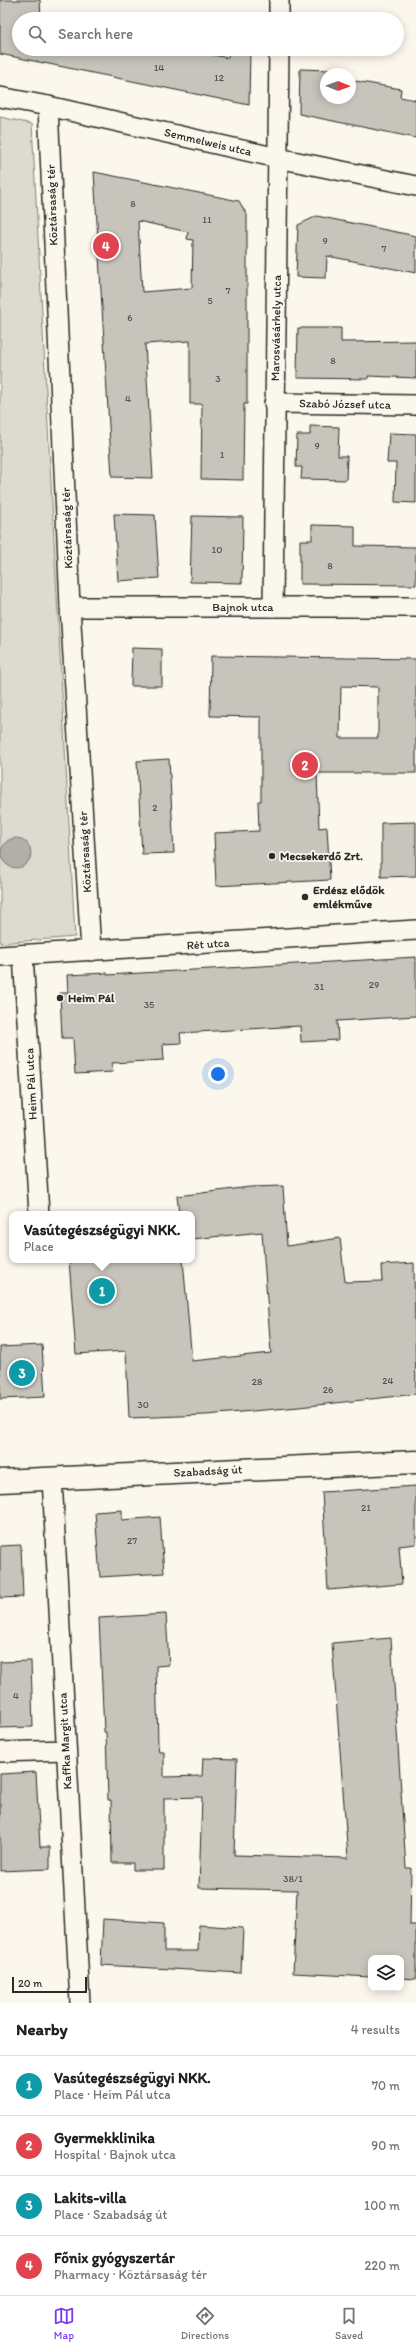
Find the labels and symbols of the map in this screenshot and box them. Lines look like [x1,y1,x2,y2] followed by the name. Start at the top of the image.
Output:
[154,61,164,74] house number: 14
[320,68,356,104] north arrow
[214,71,225,84] house number: 12
[163,125,254,159] street label: Semmelweis utca
[44,164,60,246] street label: Köztársaság tér
[130,197,136,210] house number: 8
[202,213,212,226] house number: 11
[93,231,119,261] pin: 4
[322,234,328,247] house number: 9
[382,242,387,255] house number: 7
[268,274,284,381] street label: Marosvásárhely utca
[226,284,231,297] house number: 7
[207,294,213,307] house number: 5
[127,311,133,324] house number: 6
[330,354,336,367] house number: 8
[215,372,221,385] house number: 3
[125,392,131,405] house number: 4
[299,396,392,412] street label: Szabó József utca
[314,439,320,452] house number: 9
[220,448,225,461] house number: 1
[59,487,75,569] street label: Köztársaság tér
[212,543,222,556] house number: 10
[327,559,333,572] house number: 8
[212,600,274,614] street label: Bajnok utca
[292,750,318,780] pin: 2
[152,801,158,814] house number: 2
[76,810,94,893] street label: Köztársaság tér
[280,849,363,863] place label: Mecsekerdő Zrt.
[267,851,277,861] marker: Mecsekerdő Zrt.
[313,883,385,911] place label: Erdész elődök emlékműve
[300,892,310,902] marker: Erdész elődök emlékműve
[186,936,230,952] street label: Rét utca
[369,978,379,991] house number: 29
[314,980,324,993] house number: 31
[68,991,115,1005] place label: Heim Pál
[55,993,65,1003] marker: Heim Pál
[144,998,154,1011] house number: 35
[22,1048,40,1120] street label: Heim Pál utca
[208,1064,228,1084] your location
[89,1276,115,1306] pin: 1
[9,1358,35,1388] pin: 3
[382,1374,394,1387] house number: 24
[252,1375,263,1388] house number: 28
[323,1383,333,1396] house number: 26
[137,1398,149,1411] house number: 30
[173,1462,243,1480] street label: Szabadság út
[361,1501,371,1514] house number: 21
[127,1534,137,1547] house number: 27
[13,1689,19,1702] house number: 4
[55,1691,75,1790] street label: Kaffka Margit utca
[283,1872,303,1885] house number: 38/1
[12,1975,87,1994] scale bar

